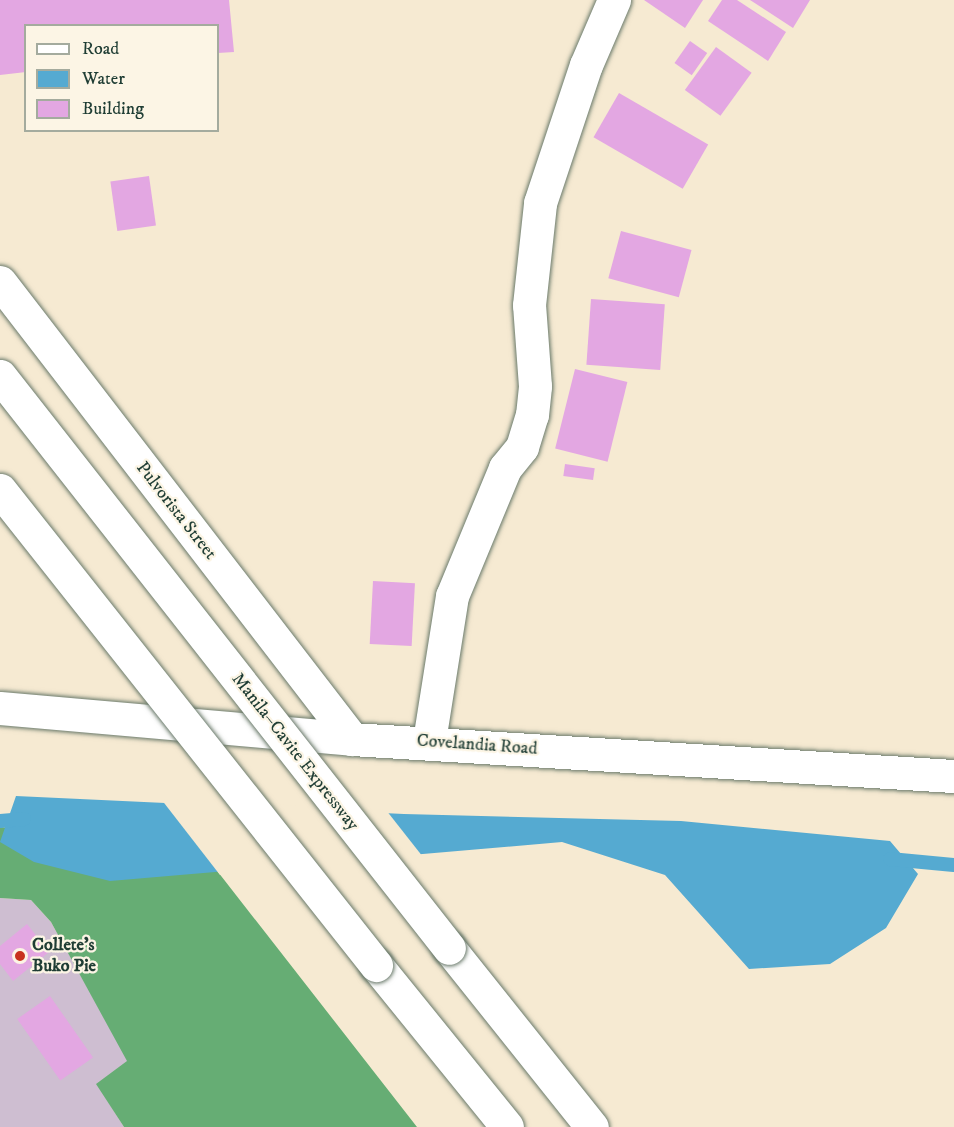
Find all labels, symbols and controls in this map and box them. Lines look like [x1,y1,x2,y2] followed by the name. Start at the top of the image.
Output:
[24,24,219,132] legend
[82,38,119,60] text: Road
[82,68,125,90] text: Water
[82,98,144,120] text: Building
[131,458,221,564] street label: Pulvorista Street
[227,669,363,835] street label: Manila–Cavite Expressway
[416,730,538,760] street label: Covelandia Road
[32,935,96,978] place label: Collete's Buko Pie
[13,949,27,963] marker: Collete's Buko Pie

